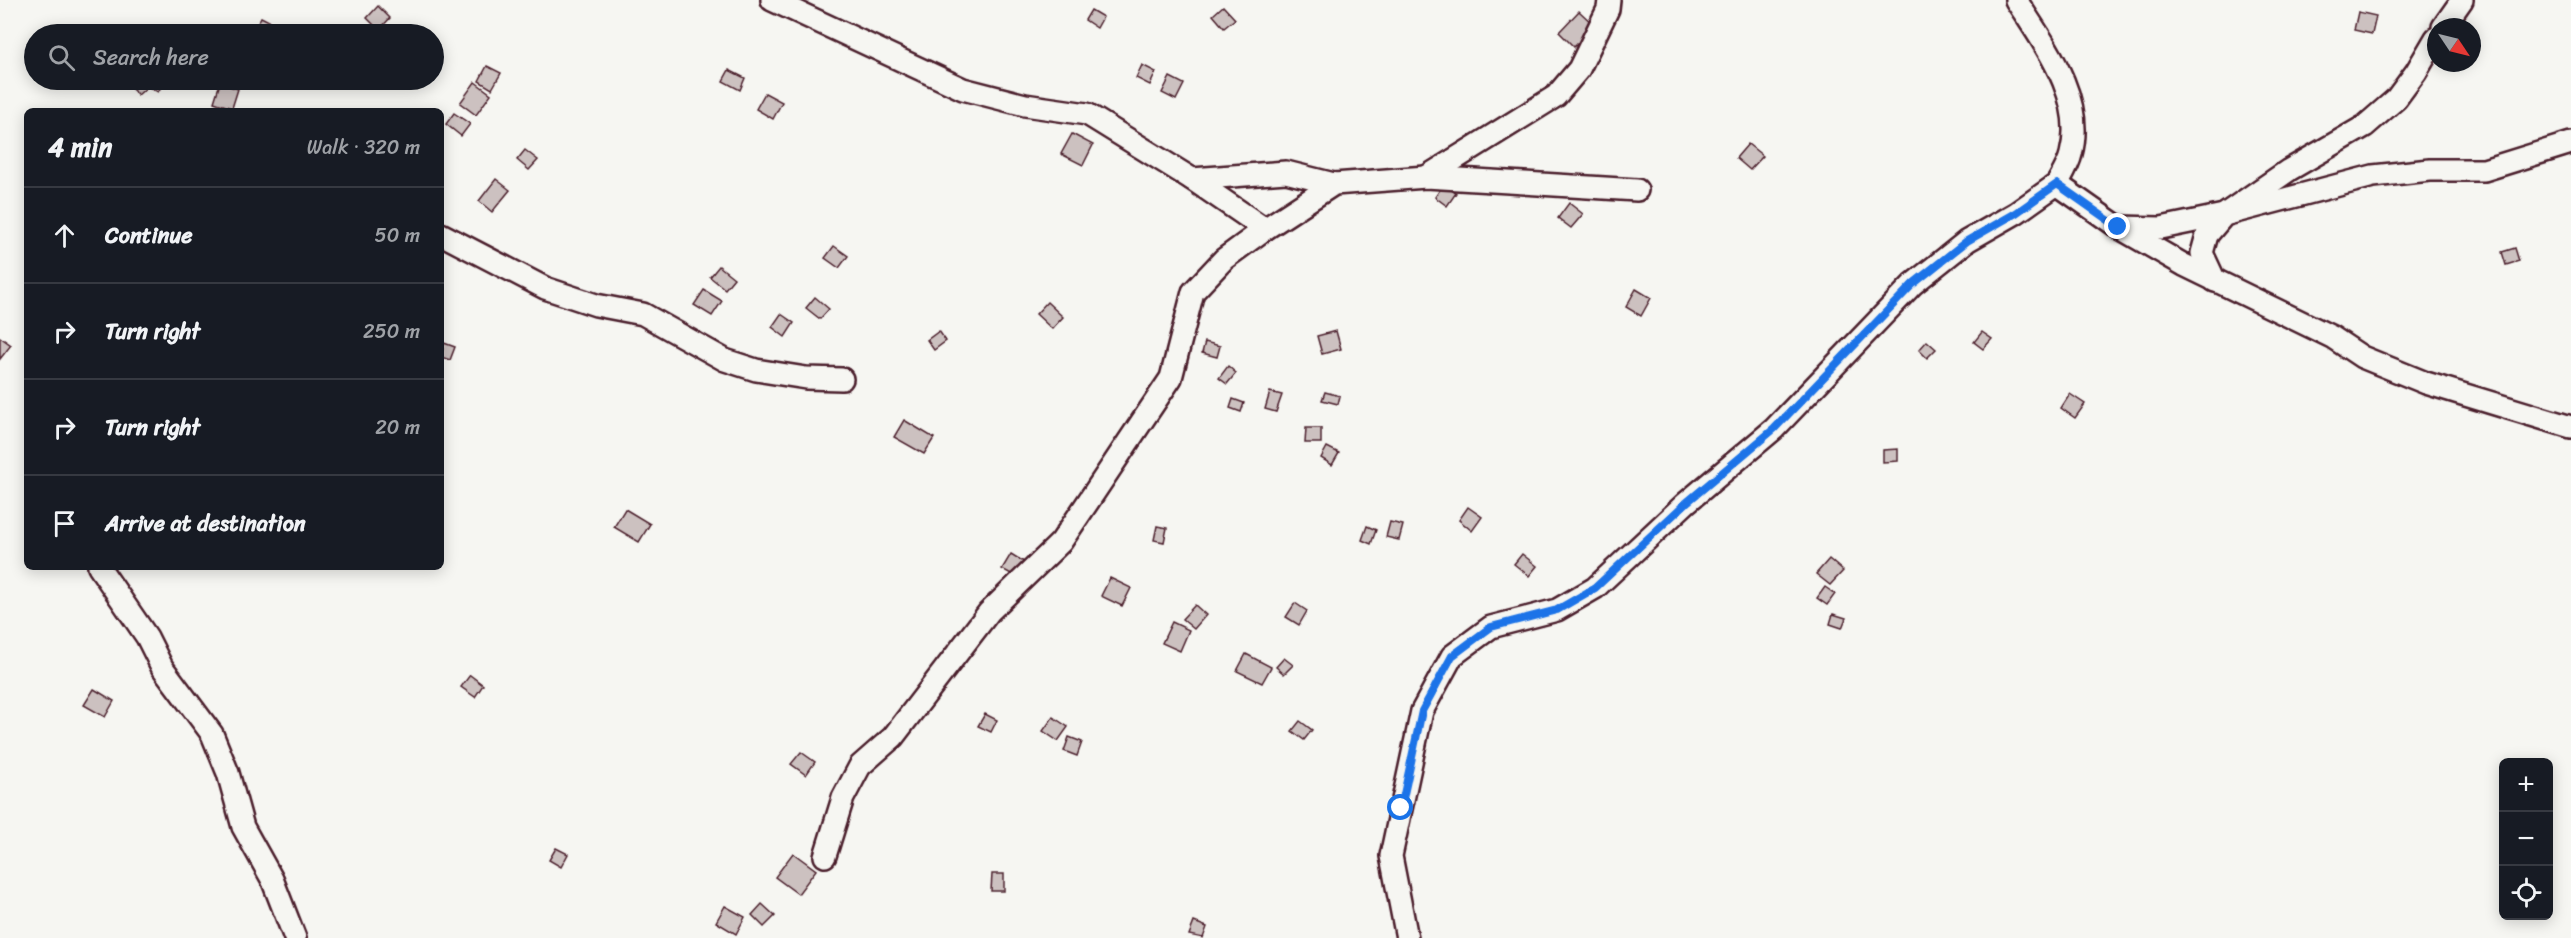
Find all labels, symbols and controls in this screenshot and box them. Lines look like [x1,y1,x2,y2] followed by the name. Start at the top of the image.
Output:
[2427,18,2481,72] north arrow
[24,24,444,90] search box
[93,38,209,77] text: Search here
[45,41,78,74] icon: search
[48,124,112,170] text: 4 min
[307,130,420,165] text: Walk · 320 m
[2104,213,2130,239] route end
[105,216,193,255] text: Continue
[375,218,420,253] text: 50 m
[48,219,81,252] icon: ahead
[105,312,200,351] text: Turn right
[363,314,420,349] text: 250 m
[48,315,81,348] icon: right
[105,408,200,447] text: Turn right
[375,410,420,445] text: 20 m
[48,411,81,444] icon: right
[105,504,306,543] text: Arrive at destination
[48,507,81,540] icon: arrive
[2499,758,2553,920] map controls
[2499,758,2553,812] button: +
[1387,794,1413,820] route start
[2499,812,2553,866] button: −
[2499,866,2553,920] button: locate

